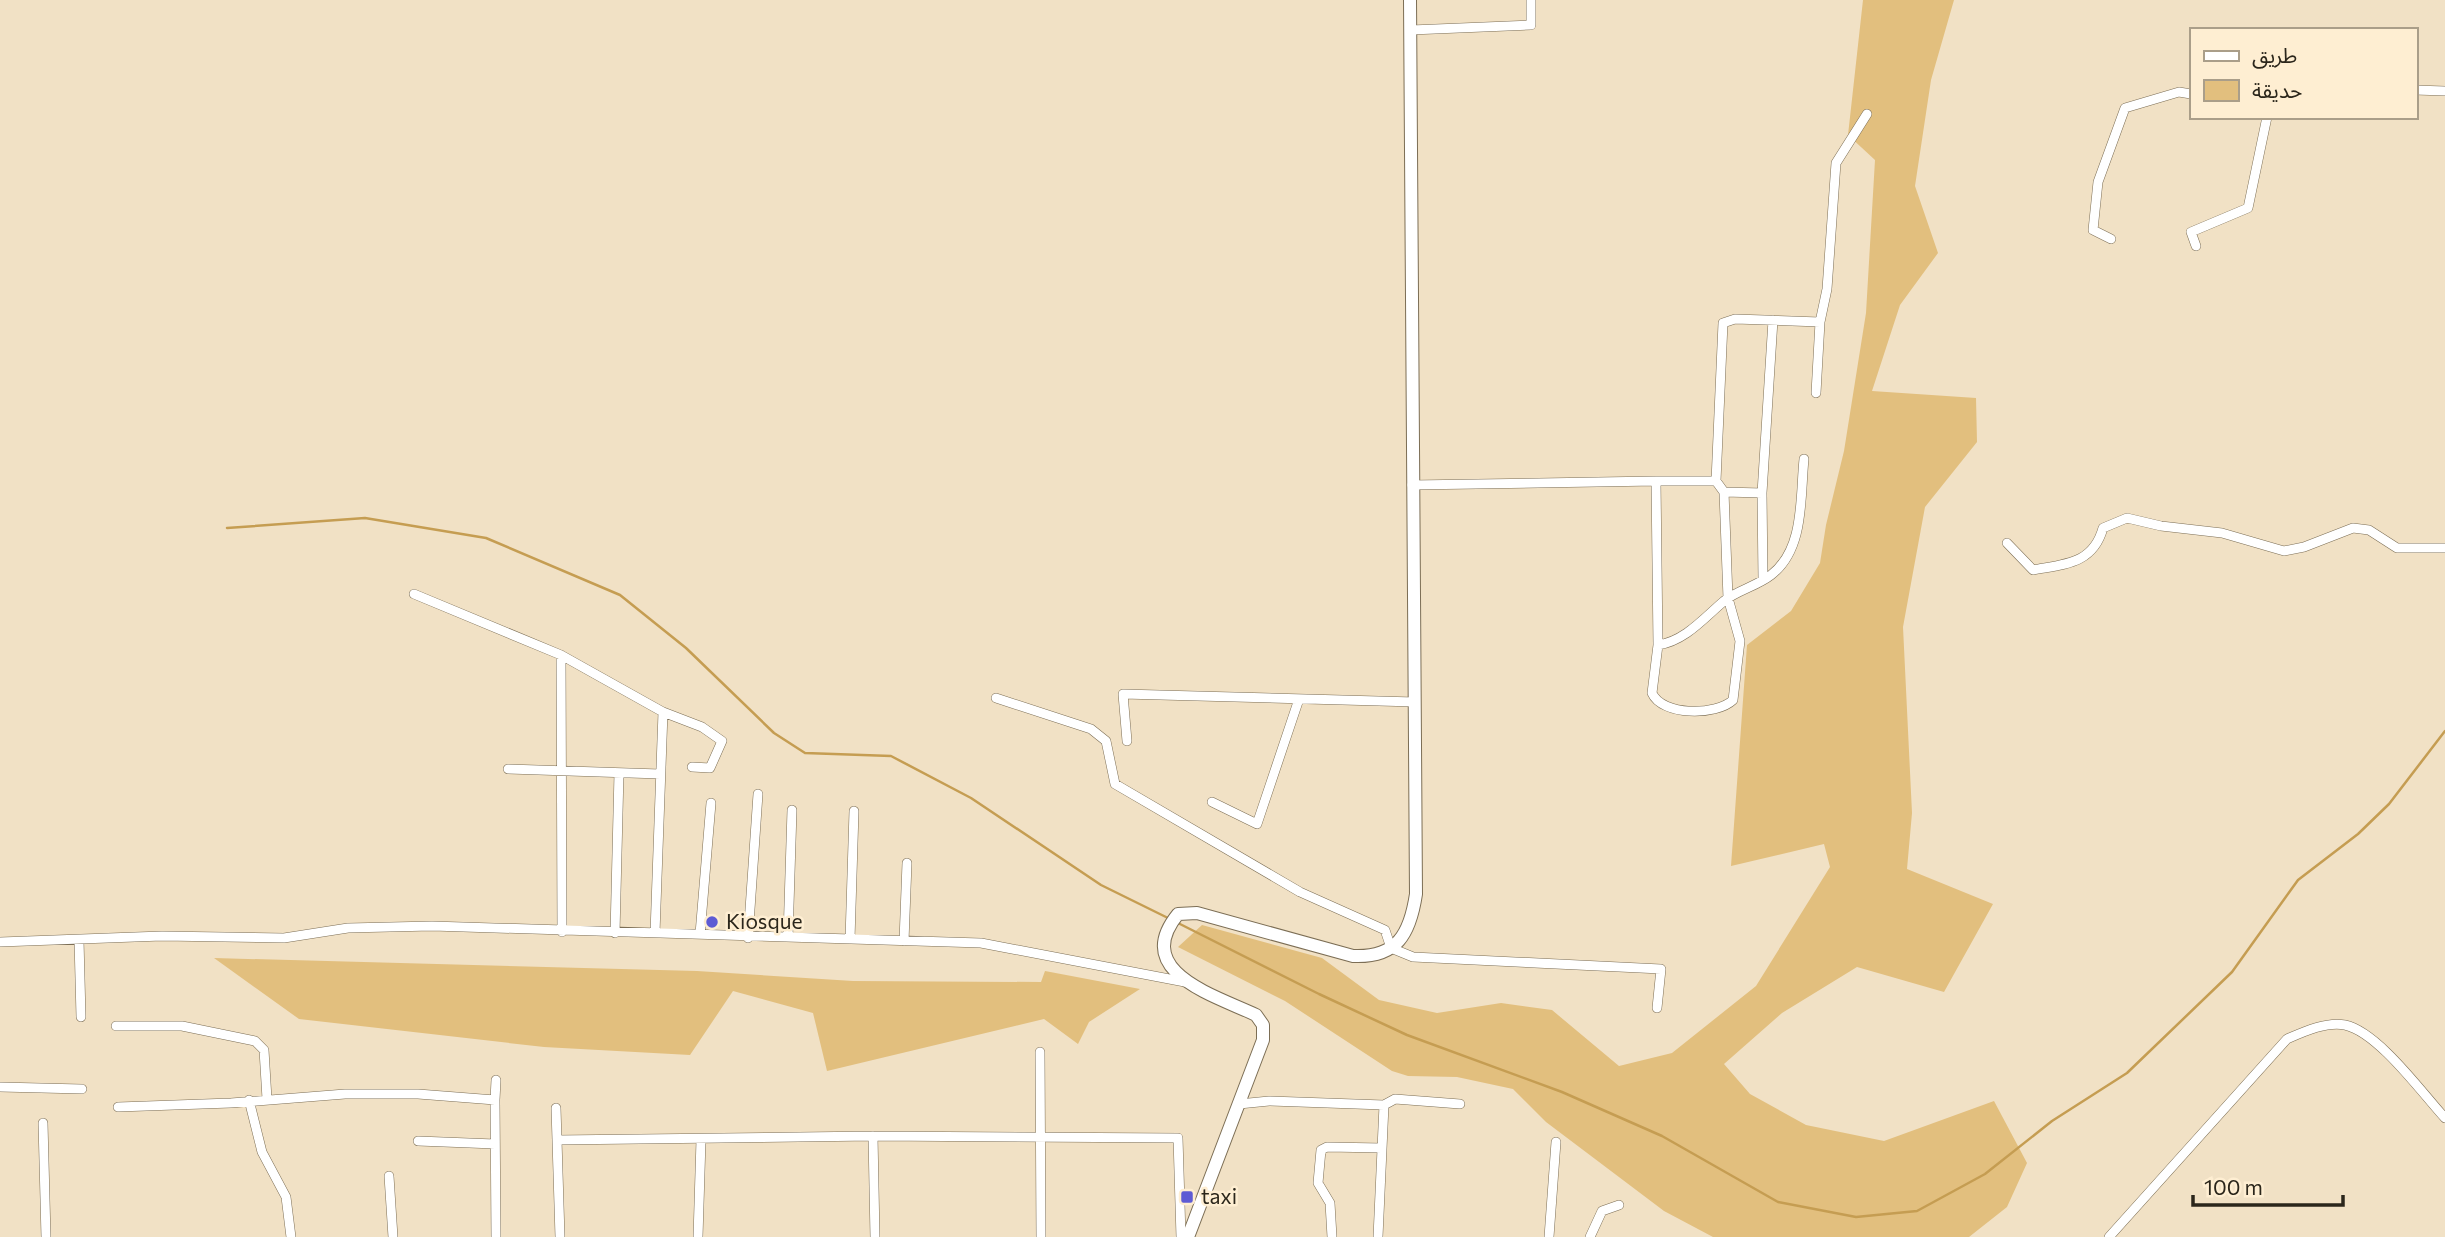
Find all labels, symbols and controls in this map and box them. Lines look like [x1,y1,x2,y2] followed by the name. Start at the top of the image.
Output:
[2190,28,2417,119] legend
[2252,42,2297,69] text: طريق
[2252,77,2302,102] text: حديقة
[726,908,802,933] place label: Kiosque
[704,914,720,930] marker: Kiosque
[2193,1164,2344,1208] scale bar
[2204,1174,2263,1199] text: 100 m
[1201,1183,1237,1208] place label: taxi
[1179,1189,1195,1205] marker: taxi

